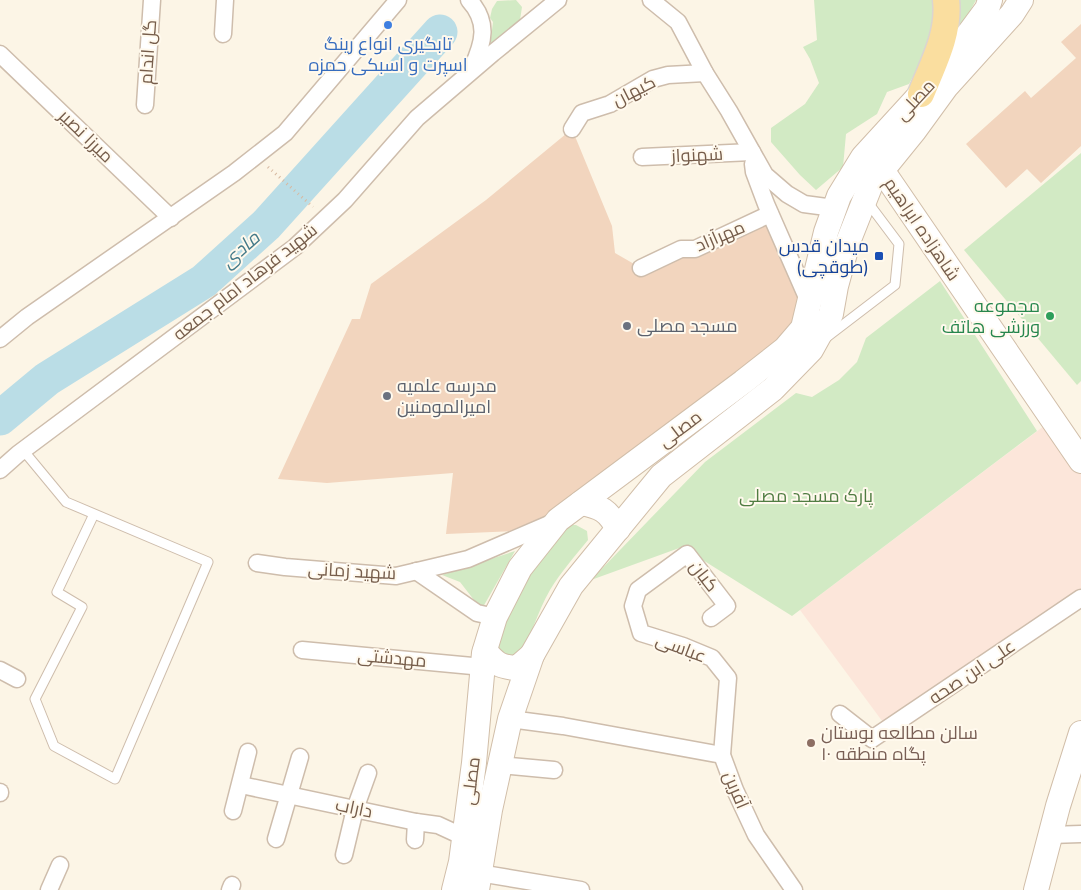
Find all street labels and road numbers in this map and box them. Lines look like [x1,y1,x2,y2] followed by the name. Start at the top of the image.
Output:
[134,19,162,85] street label: گل اندام
[608,70,660,112] street label: کیهان
[890,74,940,126] street label: مصلی
[53,103,119,168] street label: میرزا نصیر
[669,142,724,168] street label: شهنواز
[879,173,965,285] street label: شاهزاده ابراهیم
[691,215,749,257] street label: مهرآزاد
[168,218,322,346] street label: شهید فرهاد امام جمعه
[653,405,707,453] street label: مصلی
[684,555,724,597] street label: کیان
[307,557,397,585] street label: شهید زمانی
[652,627,710,669] street label: عباسی
[924,634,1020,710] street label: علی ابن صحه
[357,643,427,673] street label: مهدشتی
[456,756,486,806] street label: مصلی
[717,768,755,813] street label: آفرین
[333,792,375,824] street label: داراب

